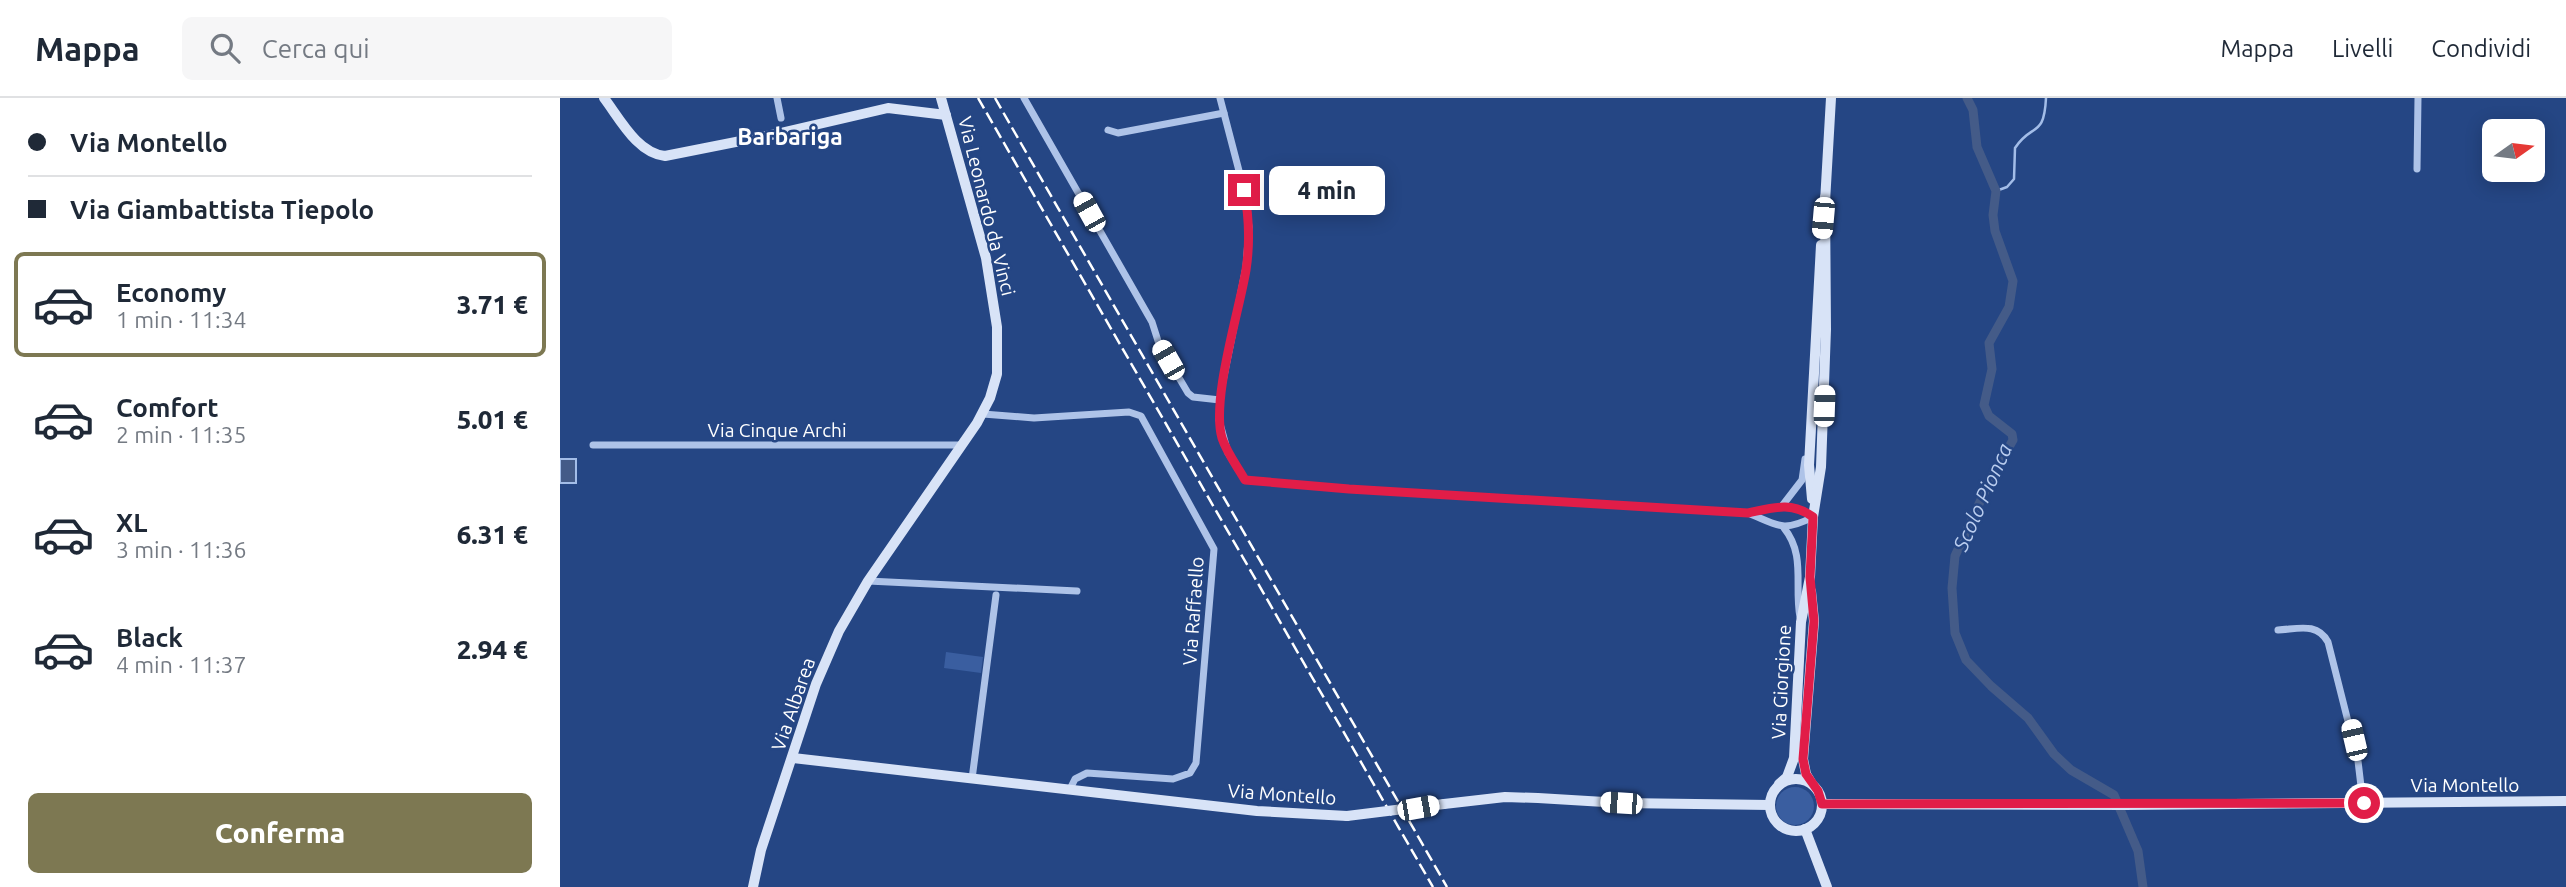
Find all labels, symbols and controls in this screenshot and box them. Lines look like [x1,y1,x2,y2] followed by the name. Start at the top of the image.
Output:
[182,17,672,80] search box
[206,29,244,67] icon: search
[35,30,140,67] text: Mappa
[262,34,370,63] text: Cerca qui
[2220,35,2294,62] text: Mappa
[2332,35,2393,62] text: Livelli
[2431,35,2531,62] text: Condividi
[954,114,1020,298] street label: Via Leonardo da Vinci
[2482,119,2544,182] north arrow
[2482,119,2545,182] map controls
[737,124,843,149] district label: Barbariga
[70,128,228,157] text: Via Montello
[1268,166,1384,214] callout: 4 min
[1228,174,1260,206] route end
[1298,178,1356,203] text: 4 min
[1070,189,1109,235] car
[70,195,374,224] text: Via Giambattista Tiepolo
[1811,196,1836,240] car
[32,273,95,336] icon: car
[116,278,226,307] text: Economy
[457,290,528,319] text: 3.71 €
[116,307,247,332] text: 1 min · 11:34
[1149,337,1188,383] car
[1813,385,1836,427] car
[32,388,95,451] icon: car
[116,393,219,422] text: Comfort
[457,405,528,434] text: 5.01 €
[707,419,847,441] street label: Via Cinque Archi
[116,422,247,447] text: 2 min · 11:35
[1947,440,2016,555] water label: Scolo Pionca
[32,503,95,566] icon: car
[116,508,147,537] text: XL
[457,520,528,549] text: 6.31 €
[116,537,247,562] text: 3 min · 11:36
[1178,556,1208,666] street label: Via Raffaello
[32,618,95,681] icon: car
[116,623,183,652] text: Black
[1767,624,1795,740] street label: Via Giorgione
[457,635,528,664] text: 2.94 €
[116,652,247,677] text: 4 min · 11:37
[767,655,819,753] street label: Via Albarea
[2340,717,2369,763] car
[2411,774,2519,796] street label: Via Montello
[1227,779,1337,809] street label: Via Montello
[2348,787,2380,819] route start
[1600,791,1643,815] car
[28,793,532,873] button: Conferma
[1396,794,1441,822] car

